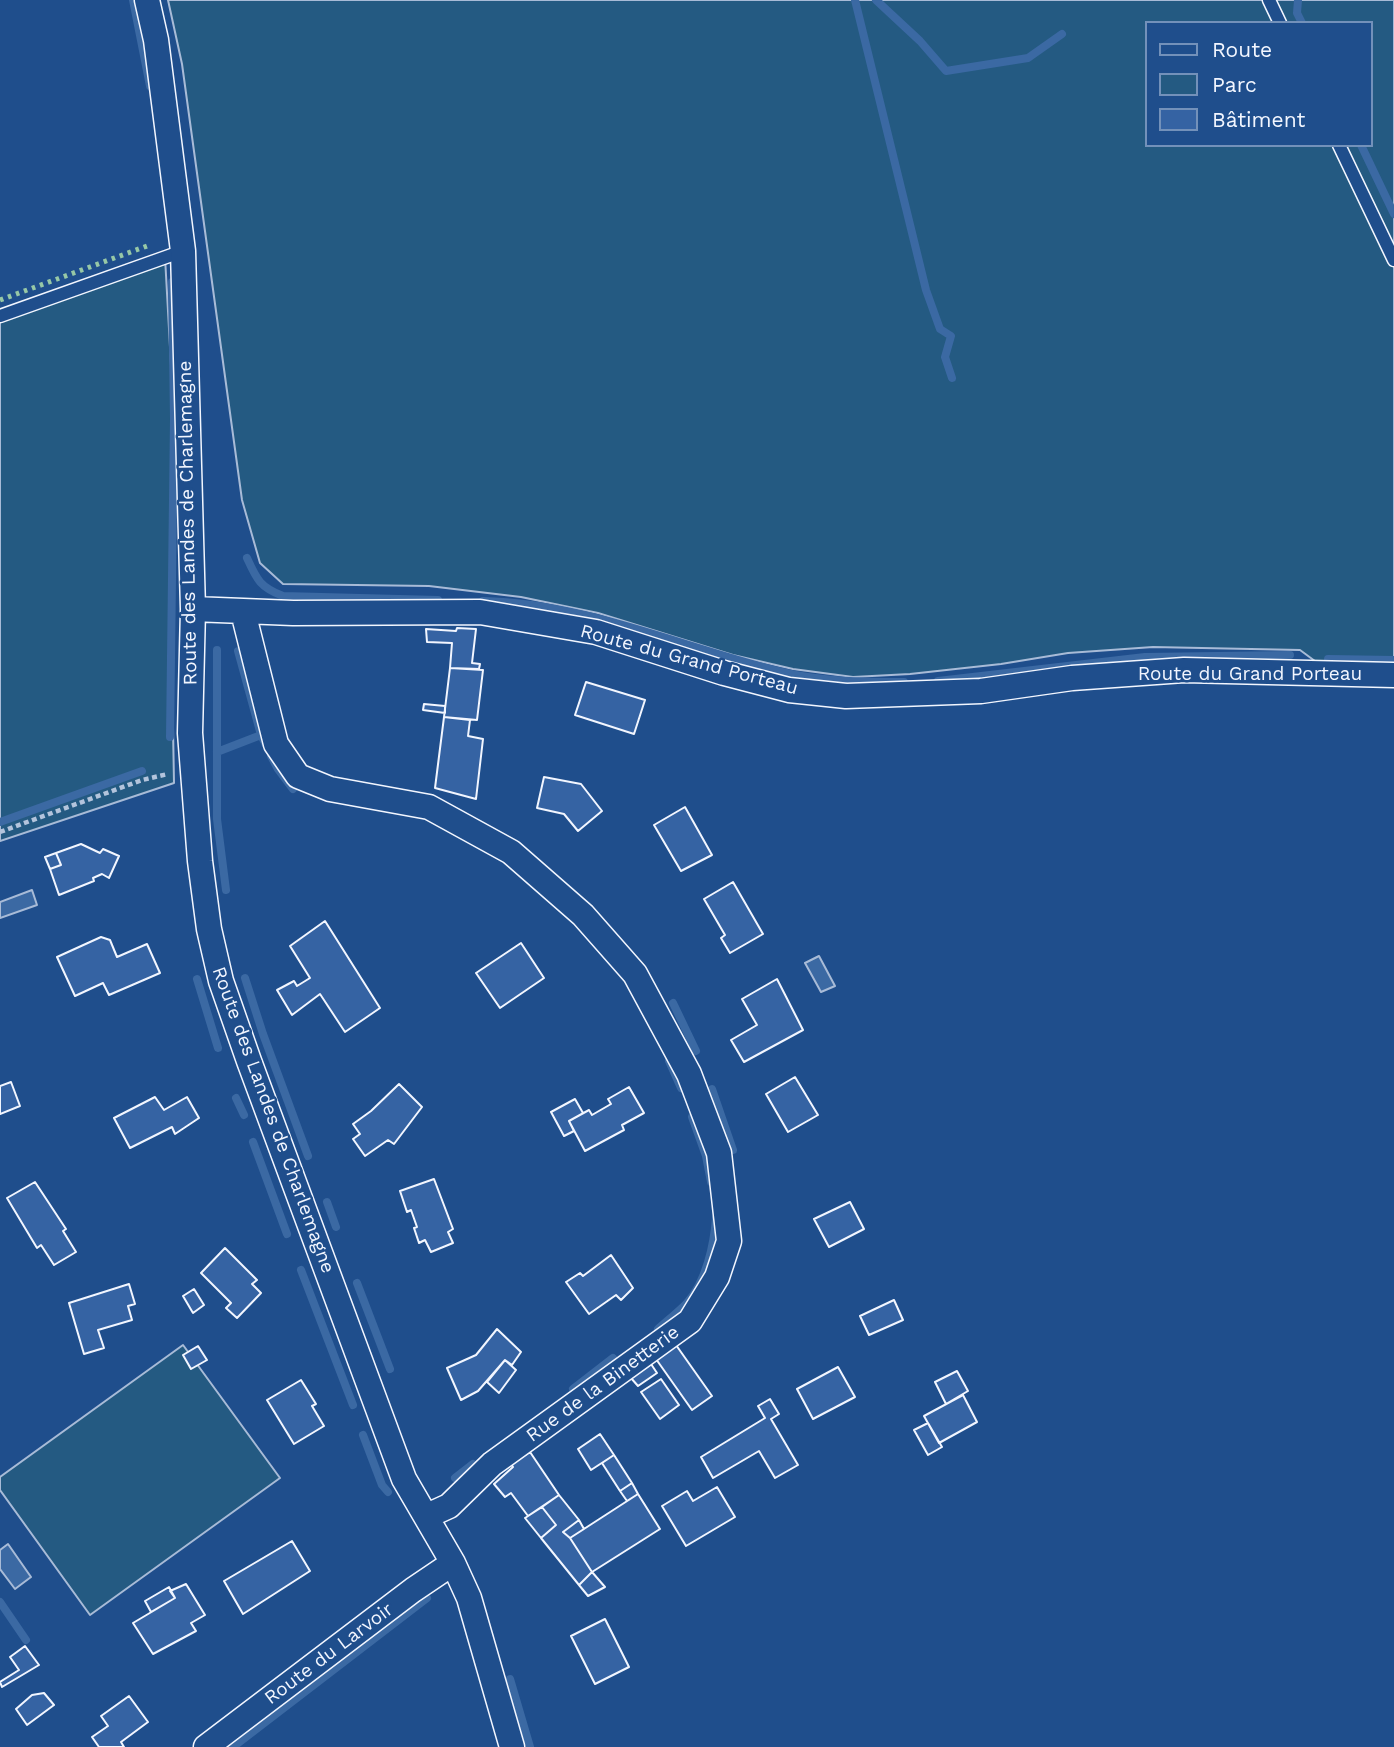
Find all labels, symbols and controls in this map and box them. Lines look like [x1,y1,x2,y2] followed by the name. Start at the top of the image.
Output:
[1146,21,1373,147] legend
[1212,37,1272,62] text: Route
[1212,72,1257,97] text: Parc
[1212,107,1305,132] text: Bâtiment
[174,361,202,685] street label: Route des Landes de Charlemagne
[578,620,800,700] street label: Route du Grand Porteau
[1138,663,1362,685] street label: Route du Grand Porteau
[207,964,339,1276] street label: Route des Landes de Charlemagne
[522,1321,684,1447] street label: Rue de la Binetterie
[260,1598,398,1710] street label: Route du Larvoir

